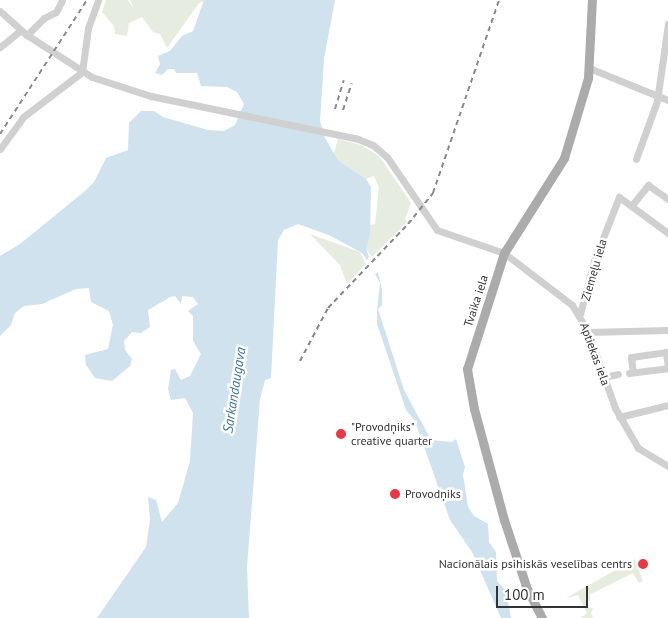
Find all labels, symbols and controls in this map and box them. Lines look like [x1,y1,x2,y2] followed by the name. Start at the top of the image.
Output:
[578,237,610,303] street label: Ziemeļu iela
[461,273,491,329] street label: Tvaika iela
[577,321,613,387] street label: Aptiekas iela
[219,346,249,434] water label: Sarkandaugava
[351,420,432,448] place label: "Provodņiks" creative quarter
[335,428,347,440] marker: "Provodņiks" creative quarter
[405,487,461,501] place label: Provodņiks
[389,488,401,500] marker: Provodņiks
[439,557,632,571] place label: Nacionālais psihiskās veselības centrs
[636,557,650,571] marker: Nacionālais psihiskās veselības centrs
[498,576,590,608] scale bar
[504,585,545,604] text: 100 m

